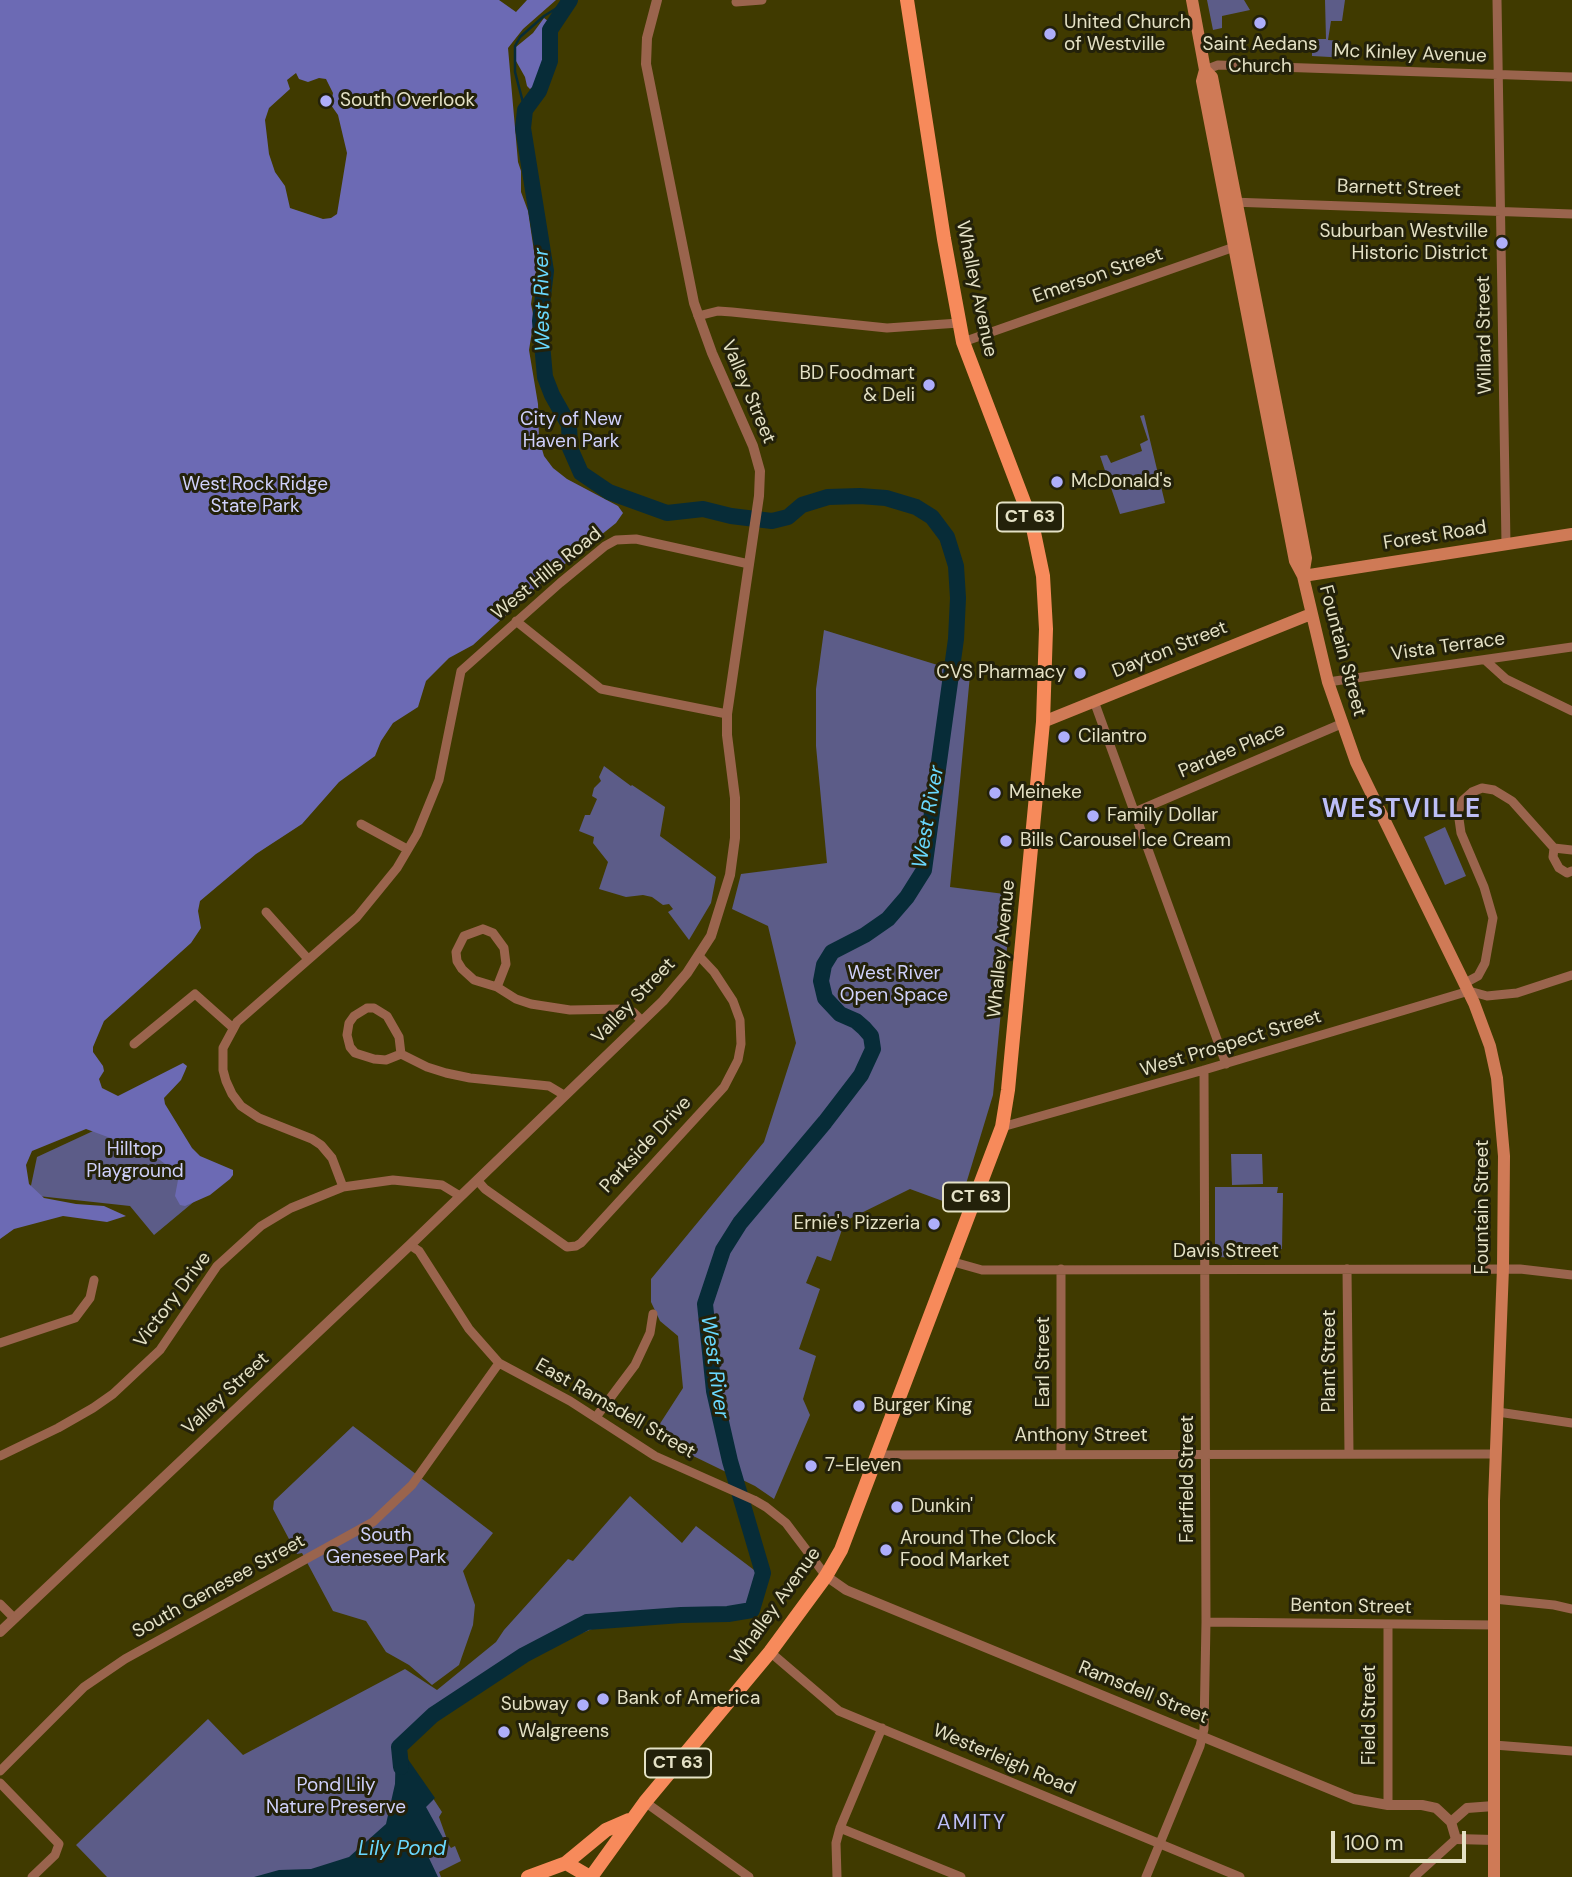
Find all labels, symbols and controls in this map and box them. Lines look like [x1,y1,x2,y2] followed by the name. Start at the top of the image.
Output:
[1064,12,1191,56] place label: United Church of Westville
[1252,15,1268,31] marker: Saint Aedans Church
[1042,26,1058,42] marker: United Church of Westville
[1203,34,1317,78] place label: Saint Aedans Church
[1333,40,1487,68] street label: Mc Kinley Avenue
[340,90,475,112] place label: South Overlook
[318,93,334,109] marker: South Overlook
[1337,175,1461,203] street label: Barnett Street
[950,219,1002,359] street label: Whalley Avenue
[1319,221,1488,265] place label: Suburban Westville Historic District
[1494,235,1510,251] marker: Suburban Westville Historic District
[1030,243,1166,309] street label: Emerson Street
[529,248,557,352] water label: West River
[1473,275,1497,395] street label: Willard Street
[716,337,780,447] street label: Valley Street
[799,363,915,407] place label: BD Foodmart & Deli
[921,377,937,393] marker: BD Foodmart & Deli
[520,409,622,453] park label: City of New Haven Park
[1071,471,1172,493] place label: McDonald's
[182,474,328,518] park label: West Rock Ridge State Park
[1049,474,1065,490] marker: McDonald's
[997,503,1063,532] road number: CT 63
[1382,517,1488,555] street label: Forest Road
[488,523,606,625] street label: West Hills Road
[1314,583,1370,719] street label: Fountain Street
[1109,617,1231,683] street label: Dayton Street
[1389,628,1507,666] street label: Vista Terrace
[936,662,1066,684] place label: CVS Pharmacy
[1072,665,1088,681] marker: CVS Pharmacy
[1175,718,1289,784] street label: Pardee Place
[1078,726,1147,748] place label: Cilantro
[1056,729,1072,745] marker: Cilantro
[908,764,950,870] water label: West River
[1009,782,1082,804] place label: Meineke
[987,785,1003,801] marker: Meineke
[1323,794,1481,826] district label: WESTVILLE
[1107,805,1218,827] place label: Family Dollar
[1085,808,1101,824] marker: Family Dollar
[1020,830,1231,852] place label: Bills Carousel Ice Cream
[998,833,1014,849] marker: Bills Carousel Ice Cream
[983,879,1021,1019] street label: Whalley Avenue
[587,953,681,1049] street label: Valley Street
[840,963,948,1007] park label: West River Open Space
[1138,1006,1324,1082] street label: West Prospect Street
[595,1092,697,1198] street label: Parkside Drive
[86,1139,184,1183] park label: Hilltop Playground
[1472,1140,1494,1274] street label: Fountain Street
[943,1182,1009,1212] road number: CT 63
[793,1213,920,1235] place label: Ernie's Pizzeria
[926,1216,942,1232] marker: Ernie's Pizzeria
[1173,1241,1279,1263] street label: Davis Street
[130,1248,216,1352] street label: Victory Drive
[1319,1310,1341,1412] street label: Plant Street
[694,1314,734,1420] water label: West River
[1033,1316,1055,1408] street label: Earl Street
[178,1348,274,1440] street label: Valley Street
[531,1354,699,1464] street label: East Ramsdell Street
[873,1395,972,1417] place label: Burger King
[851,1398,867,1414] marker: Burger King
[1177,1415,1199,1543] street label: Fairfield Street
[1014,1425,1148,1447] street label: Anthony Street
[825,1455,901,1477] place label: 7-Eleven
[803,1458,819,1474] marker: 7-Eleven
[911,1496,973,1518] place label: Dunkin'
[889,1499,905,1515] marker: Dunkin'
[326,1525,446,1569] park label: South Genesee Park
[900,1528,1056,1572] place label: Around The Clock Food Market
[129,1530,309,1644] street label: South Genesee Street
[878,1542,894,1558] marker: Around The Clock Food Market
[726,1543,826,1669] street label: Whalley Avenue
[1290,1595,1412,1619] street label: Benton Street
[1075,1657,1211,1729] street label: Ramsdell Street
[1359,1665,1381,1765] street label: Field Street
[617,1688,760,1710] place label: Bank of America
[595,1691,611,1707] marker: Bank of America
[501,1694,569,1716] place label: Subway
[575,1697,591,1713] marker: Subway
[929,1720,1079,1800] street label: Westerleigh Road
[518,1721,609,1743] place label: Walgreens
[496,1724,512,1740] marker: Walgreens
[645,1748,711,1778] road number: CT 63
[266,1775,406,1819] park label: Pond Lily Nature Preserve
[937,1810,1007,1836] district label: AMITY
[1334,1818,1469,1862] scale bar
[1344,1829,1404,1857] text: 100 m
[358,1836,446,1862] water label: Lily Pond

